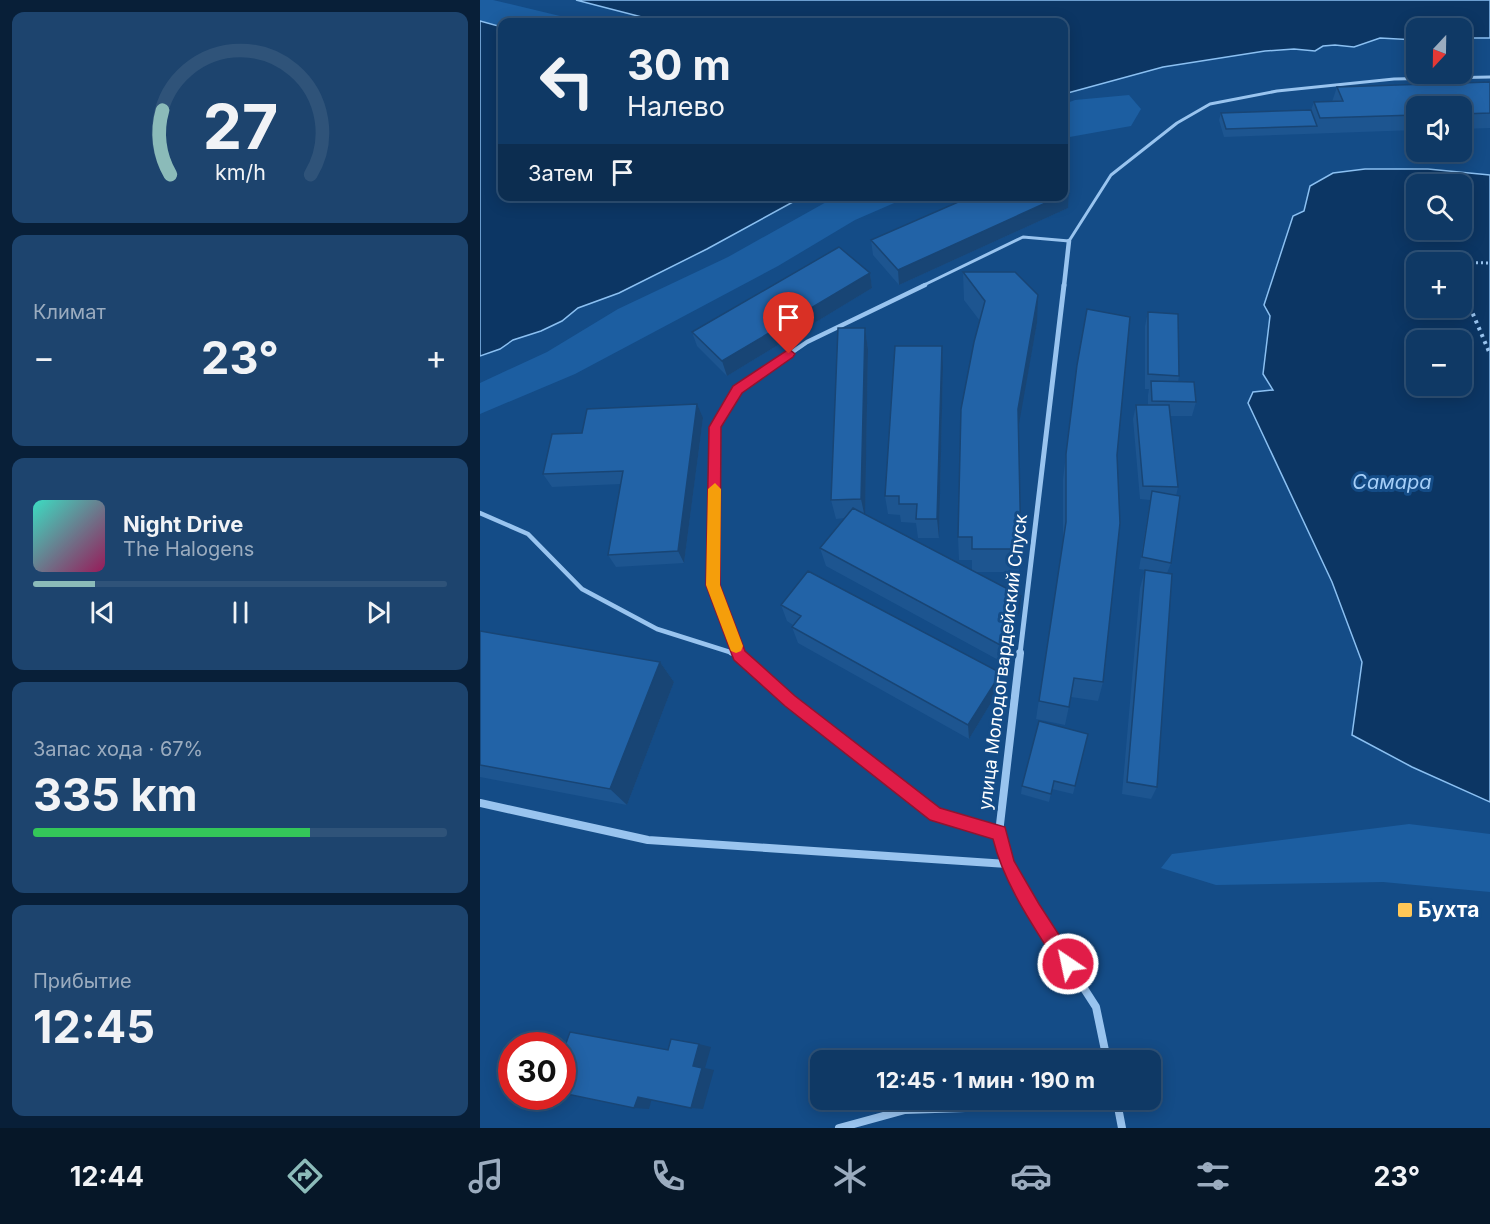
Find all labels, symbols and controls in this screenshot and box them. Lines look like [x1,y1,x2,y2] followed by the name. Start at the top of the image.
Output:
[1406,18,1472,84] north arrow
[1406,18,1472,396] map controls
[627,39,731,90] text: 30 m
[528,42,606,120] icon: left
[202,89,278,164] text: 27
[627,90,725,123] text: Налево
[1406,96,1472,162] button: sound
[606,156,639,189] icon: arrive
[215,159,265,185] text: km/h
[528,160,594,186] text: Затем
[1406,174,1472,240] button: search
[1406,252,1472,318] button: +
[763,292,814,354] pin
[33,300,106,324] text: Климат
[772,301,805,334] icon: arrive
[201,330,279,385] text: 23°
[1406,330,1472,396] button: −
[33,337,55,377] text: −
[425,337,447,377] text: +
[1352,470,1432,494] water label: Самара
[123,511,243,537] text: Night Drive
[974,513,1031,811] street label: улица Молодогвардейский Спуск
[123,537,254,561] text: The Halogens
[86,596,119,629] icon: previous
[224,596,257,629] icon: pause
[362,596,395,629] icon: next
[33,737,203,761] text: Запас хода · 67%
[33,767,198,822] text: 335 km
[1418,897,1479,922] place label: Бухта
[1396,901,1414,919] marker: Бухта
[1036,932,1100,996] position arrow
[33,969,132,993] text: Прибытие
[33,999,155,1054] text: 12:45
[498,1032,576,1110] speed limit sign: 30
[876,1067,1095,1093] text: 12:45 · 1 мин · 190 m
[284,1155,326,1197] icon: directions
[465,1155,507,1197] icon: music
[647,1155,689,1197] icon: phone
[829,1155,871,1197] icon: climate
[1010,1155,1052,1197] icon: car
[1192,1155,1234,1197] icon: filters
[70,1160,144,1193] text: 12:44
[1373,1160,1420,1193] text: 23°

